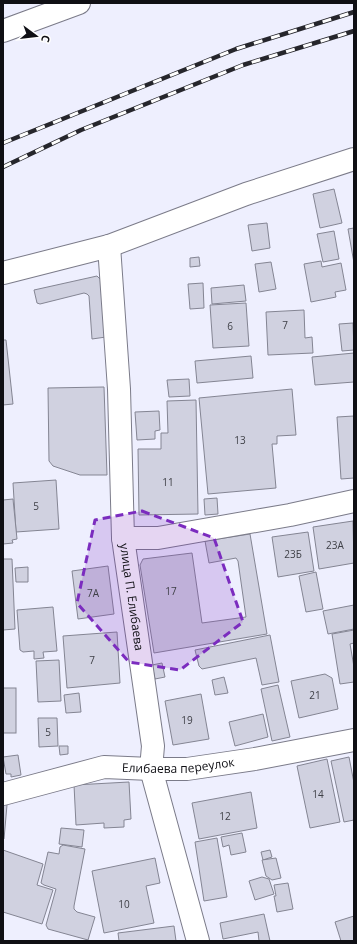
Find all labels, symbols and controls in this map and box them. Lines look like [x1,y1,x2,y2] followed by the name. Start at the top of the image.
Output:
[16,16,56,56] north arrow
[38,33,54,44] text: С
[282,318,288,332] house number: 7
[227,319,233,333] house number: 6
[234,433,246,447] house number: 13
[162,475,174,489] house number: 11
[33,499,39,513] house number: 5
[326,538,345,552] house number: 23А
[116,542,148,652] street label: улица П. Елибаева
[284,547,302,561] house number: 23Б
[165,584,177,598] house number: 17
[87,586,100,600] house number: 7А
[89,653,95,667] house number: 7
[309,688,321,702] house number: 21
[181,713,193,727] house number: 19
[45,725,51,739] house number: 5
[122,753,236,777] street label: Елибаева переулок
[312,787,324,801] house number: 14
[219,809,231,823] house number: 12
[118,897,130,911] house number: 10

